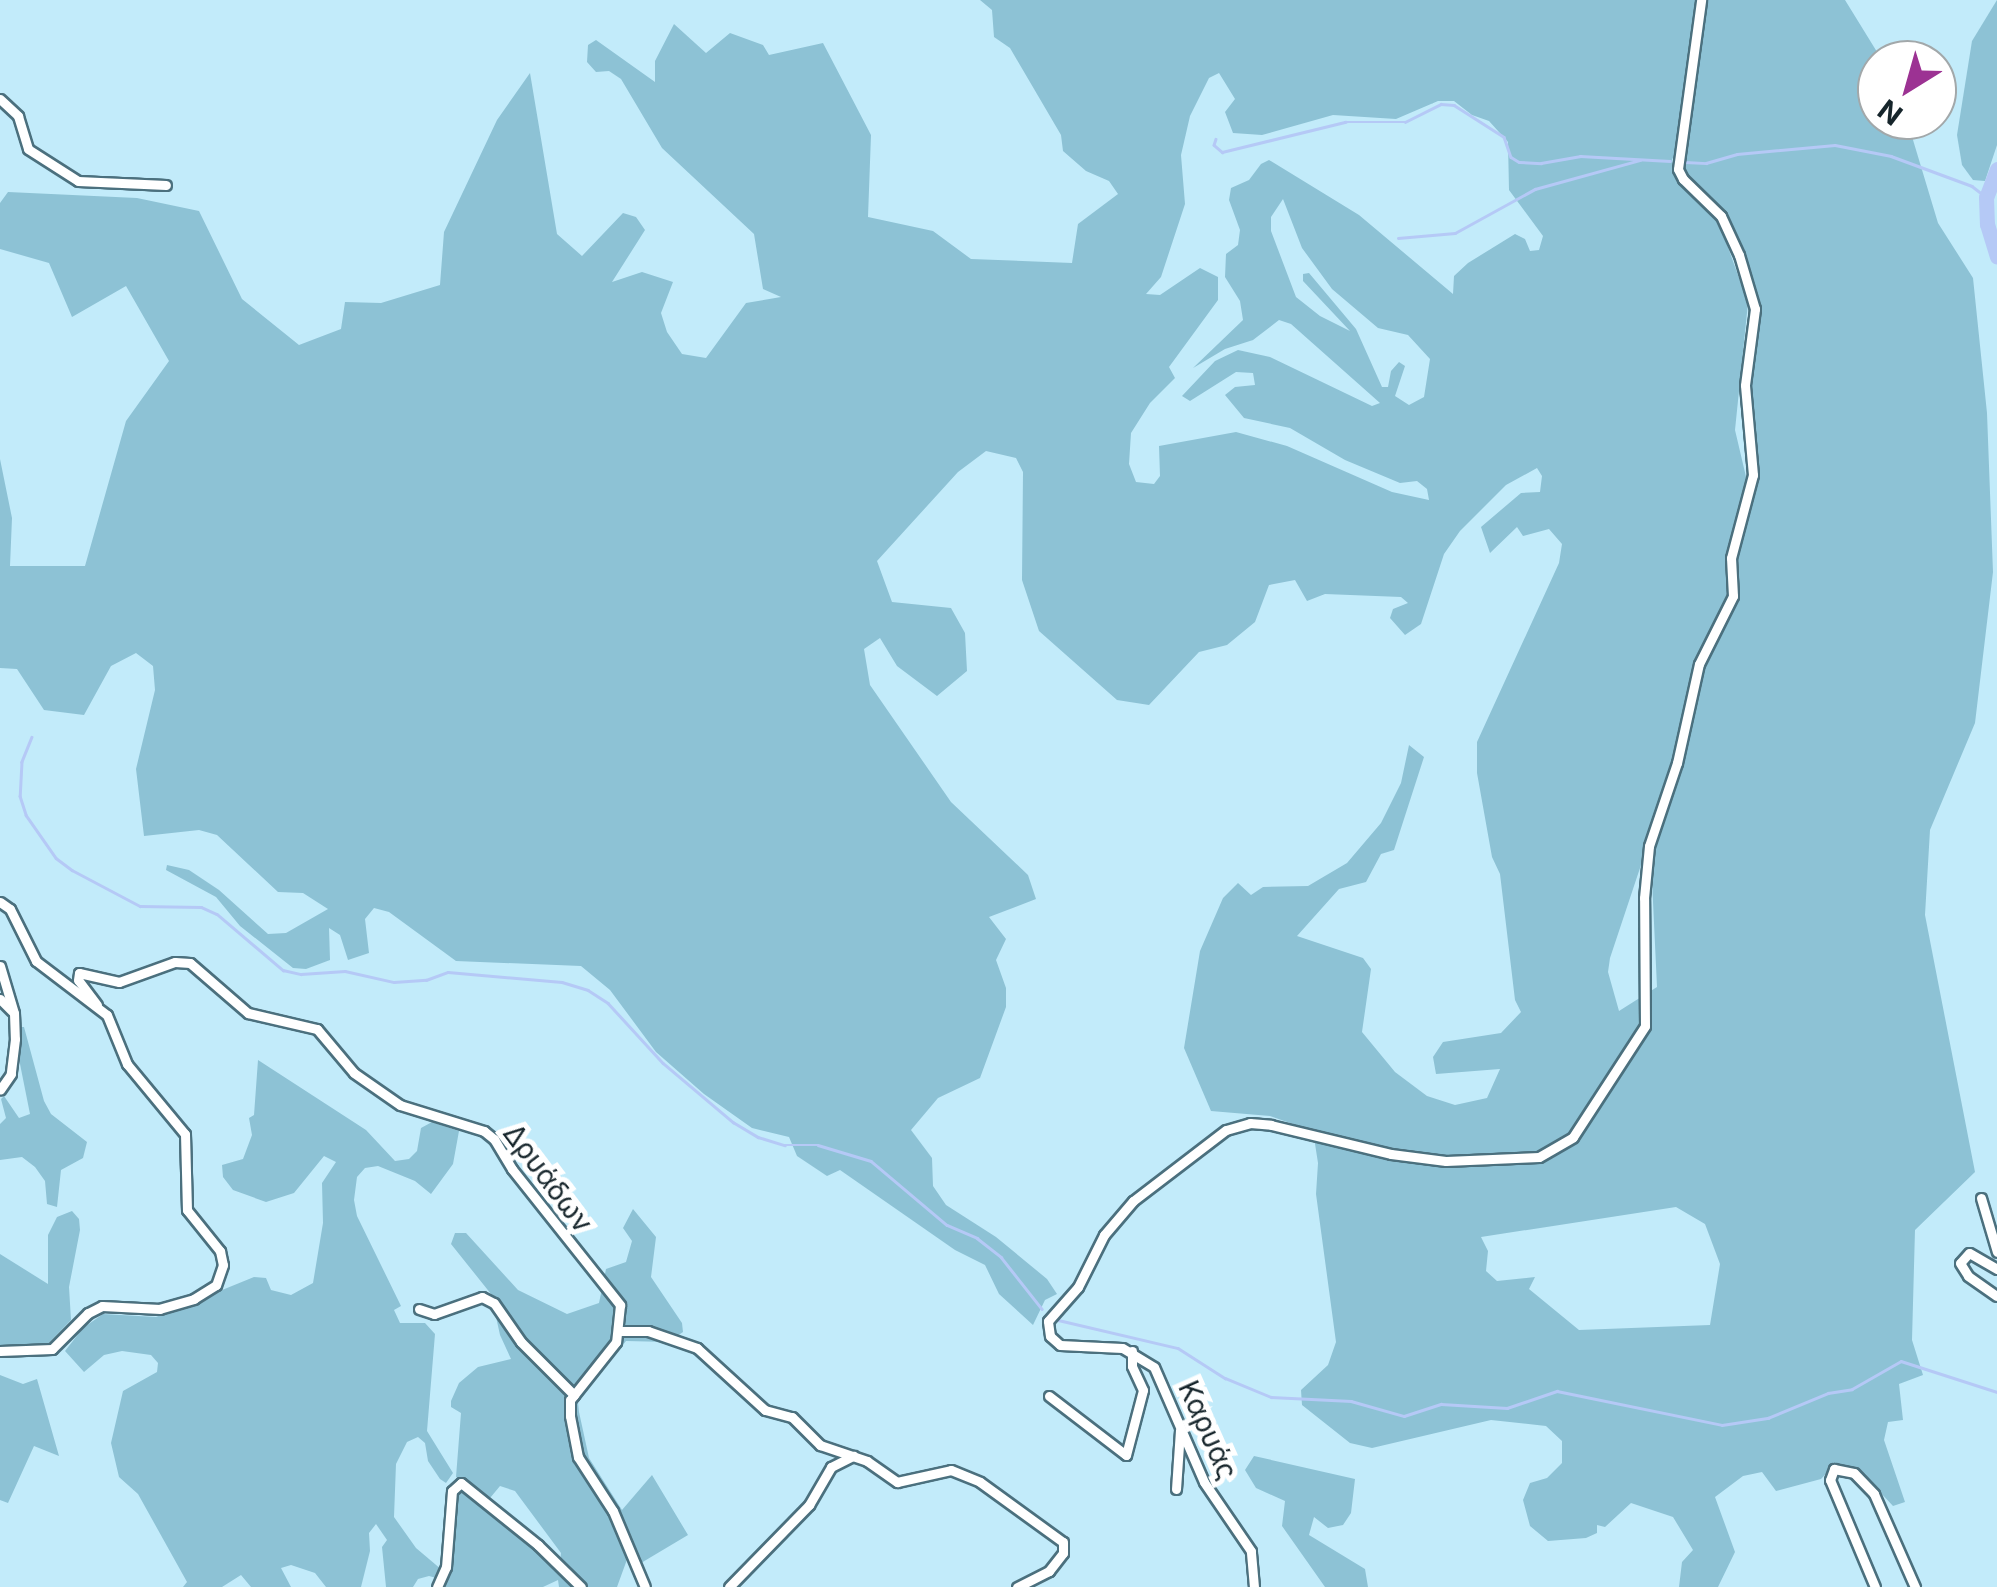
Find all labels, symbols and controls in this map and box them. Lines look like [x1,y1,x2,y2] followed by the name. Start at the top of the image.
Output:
[1857,40,1957,140] north arrow
[1871,92,1909,132] text: N
[496,1117,600,1239] street label: Δρυάδων
[1171,1375,1245,1485] street label: Καρυάς

